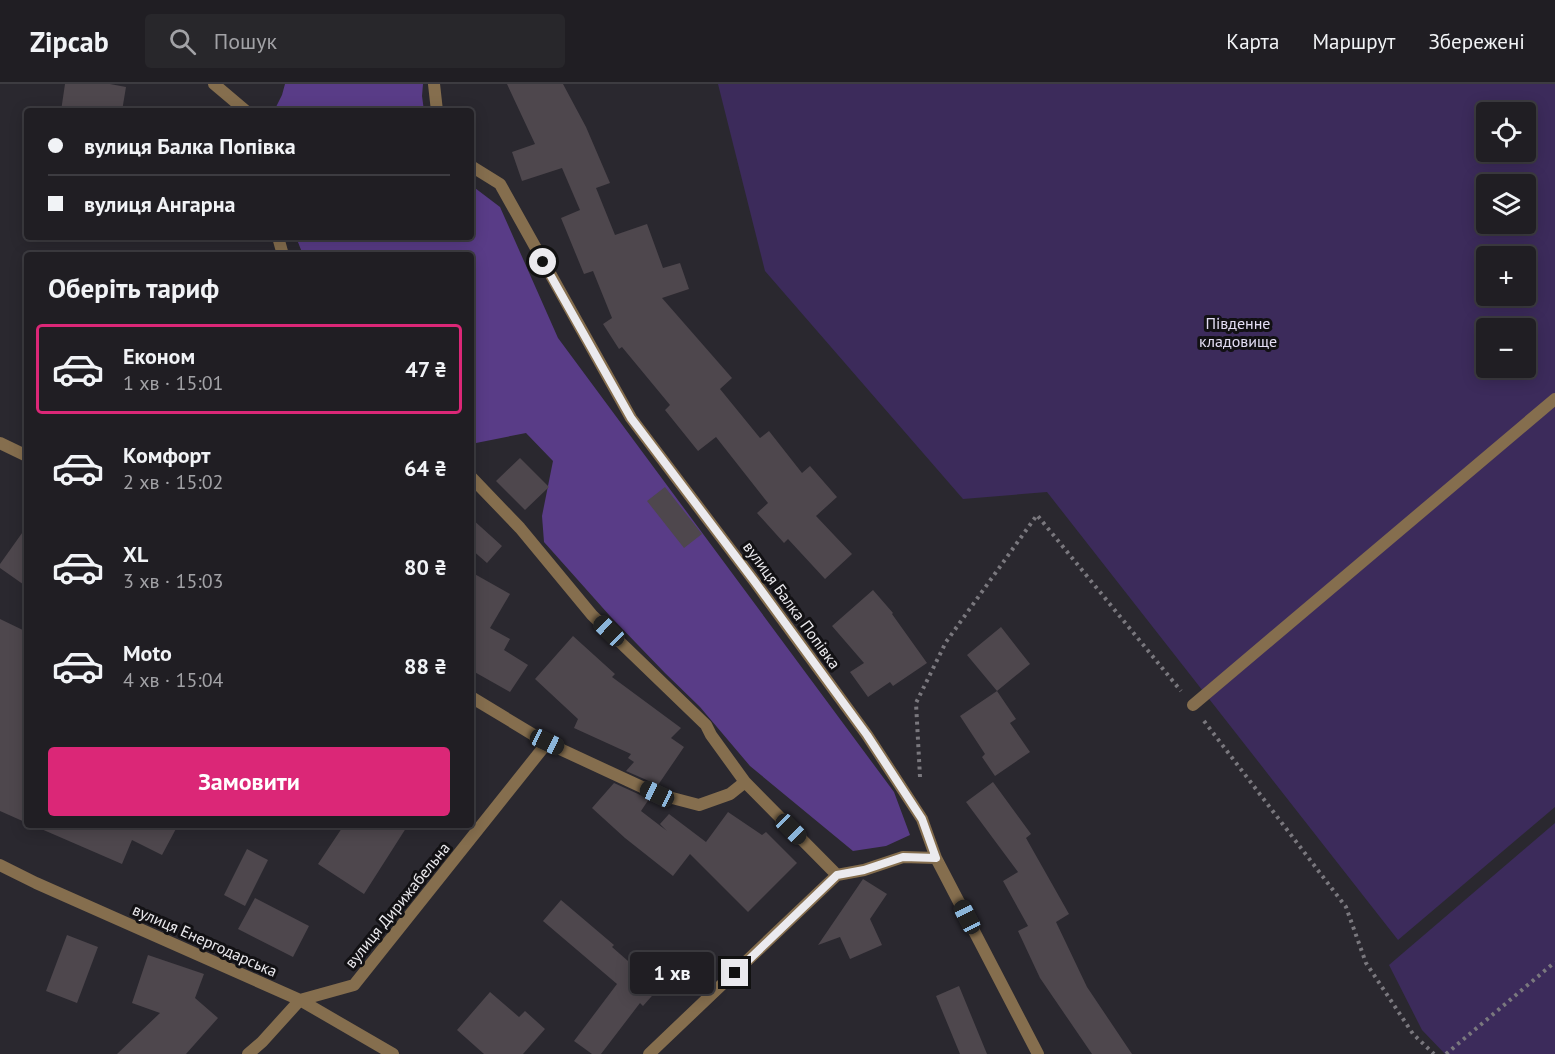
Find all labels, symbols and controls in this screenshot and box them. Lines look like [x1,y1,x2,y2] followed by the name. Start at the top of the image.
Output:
[145,14,565,68] search box
[30,23,109,60] text: Zipcab
[166,25,199,58] icon: search
[214,27,277,55] text: Пошук
[1226,28,1279,55] text: Карта
[1312,28,1395,55] text: Маршрут
[1428,28,1525,55] text: Збережені
[1476,102,1536,378] map controls
[1476,102,1536,162] button: locate
[84,132,296,160] text: вулиця Балка Попівка
[1476,174,1536,234] button: layers
[84,190,235,218] text: вулиця Ангарна
[1476,246,1536,306] button: +
[529,248,556,275] route start
[48,271,219,305] text: Оберіть тариф
[1199,313,1277,351] park label: Південне кладовище
[1476,318,1536,378] button: −
[51,342,105,396] icon: car
[123,342,195,370] text: Економ
[405,355,447,383] text: 47 ₴
[123,370,224,396] text: 1 хв · 15:01
[51,441,105,495] icon: car
[123,441,211,469] text: Комфорт
[404,454,447,482] text: 64 ₴
[123,469,224,495] text: 2 хв · 15:02
[739,537,845,673] street label: вулиця Балка Попівка
[51,540,105,594] icon: car
[123,540,148,568] text: XL
[404,553,447,581] text: 80 ₴
[123,568,224,594] text: 3 хв · 15:03
[590,612,628,650] car
[51,639,105,693] icon: car
[123,639,172,667] text: Moto
[404,652,447,680] text: 88 ₴
[123,667,224,693] text: 4 хв · 15:04
[527,726,567,758] car
[48,747,450,816] button: Замовити
[637,778,677,810] car
[772,810,810,848] car
[340,838,454,972] street label: вулиця Дирижабельна
[951,897,983,937] car
[130,899,280,981] street label: вулиця Енергодарська
[630,952,714,994] callout: 1 хв
[721,959,748,986] route end
[654,960,691,986] text: 1 хв

